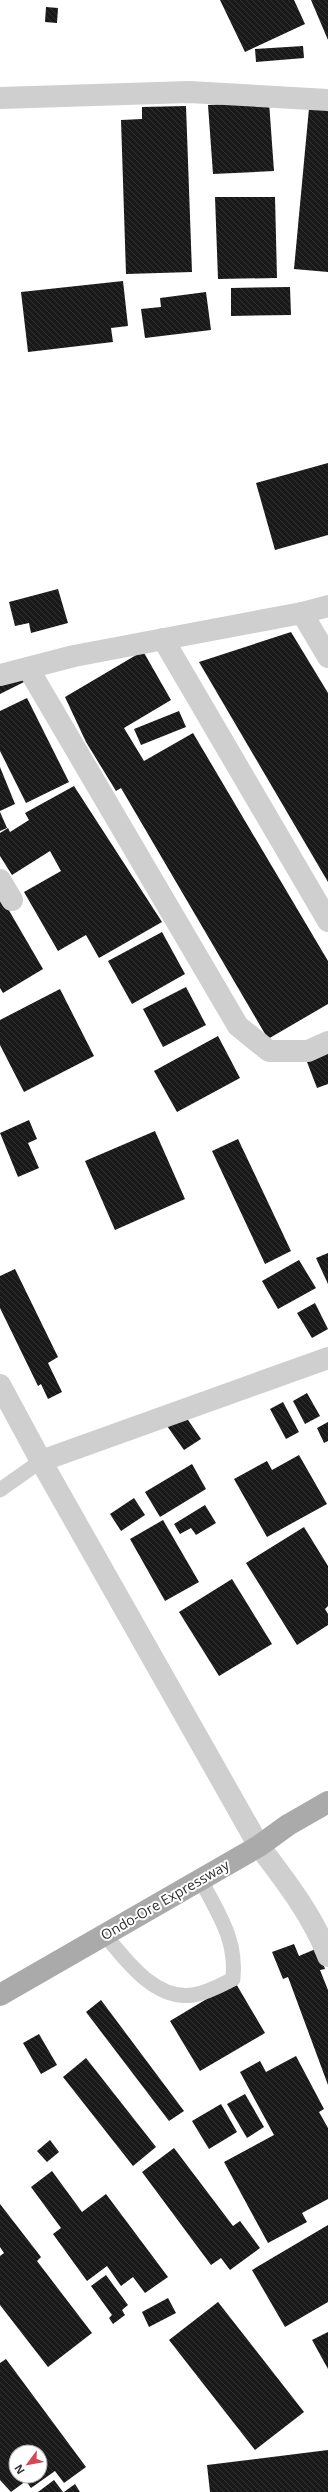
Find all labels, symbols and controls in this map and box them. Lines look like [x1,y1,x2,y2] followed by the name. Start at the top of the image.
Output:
[97,1855,233,1944] street label: Ondo-Ore Expressway
[8,2444,48,2484] north arrow
[10,2462,28,2477] text: N

